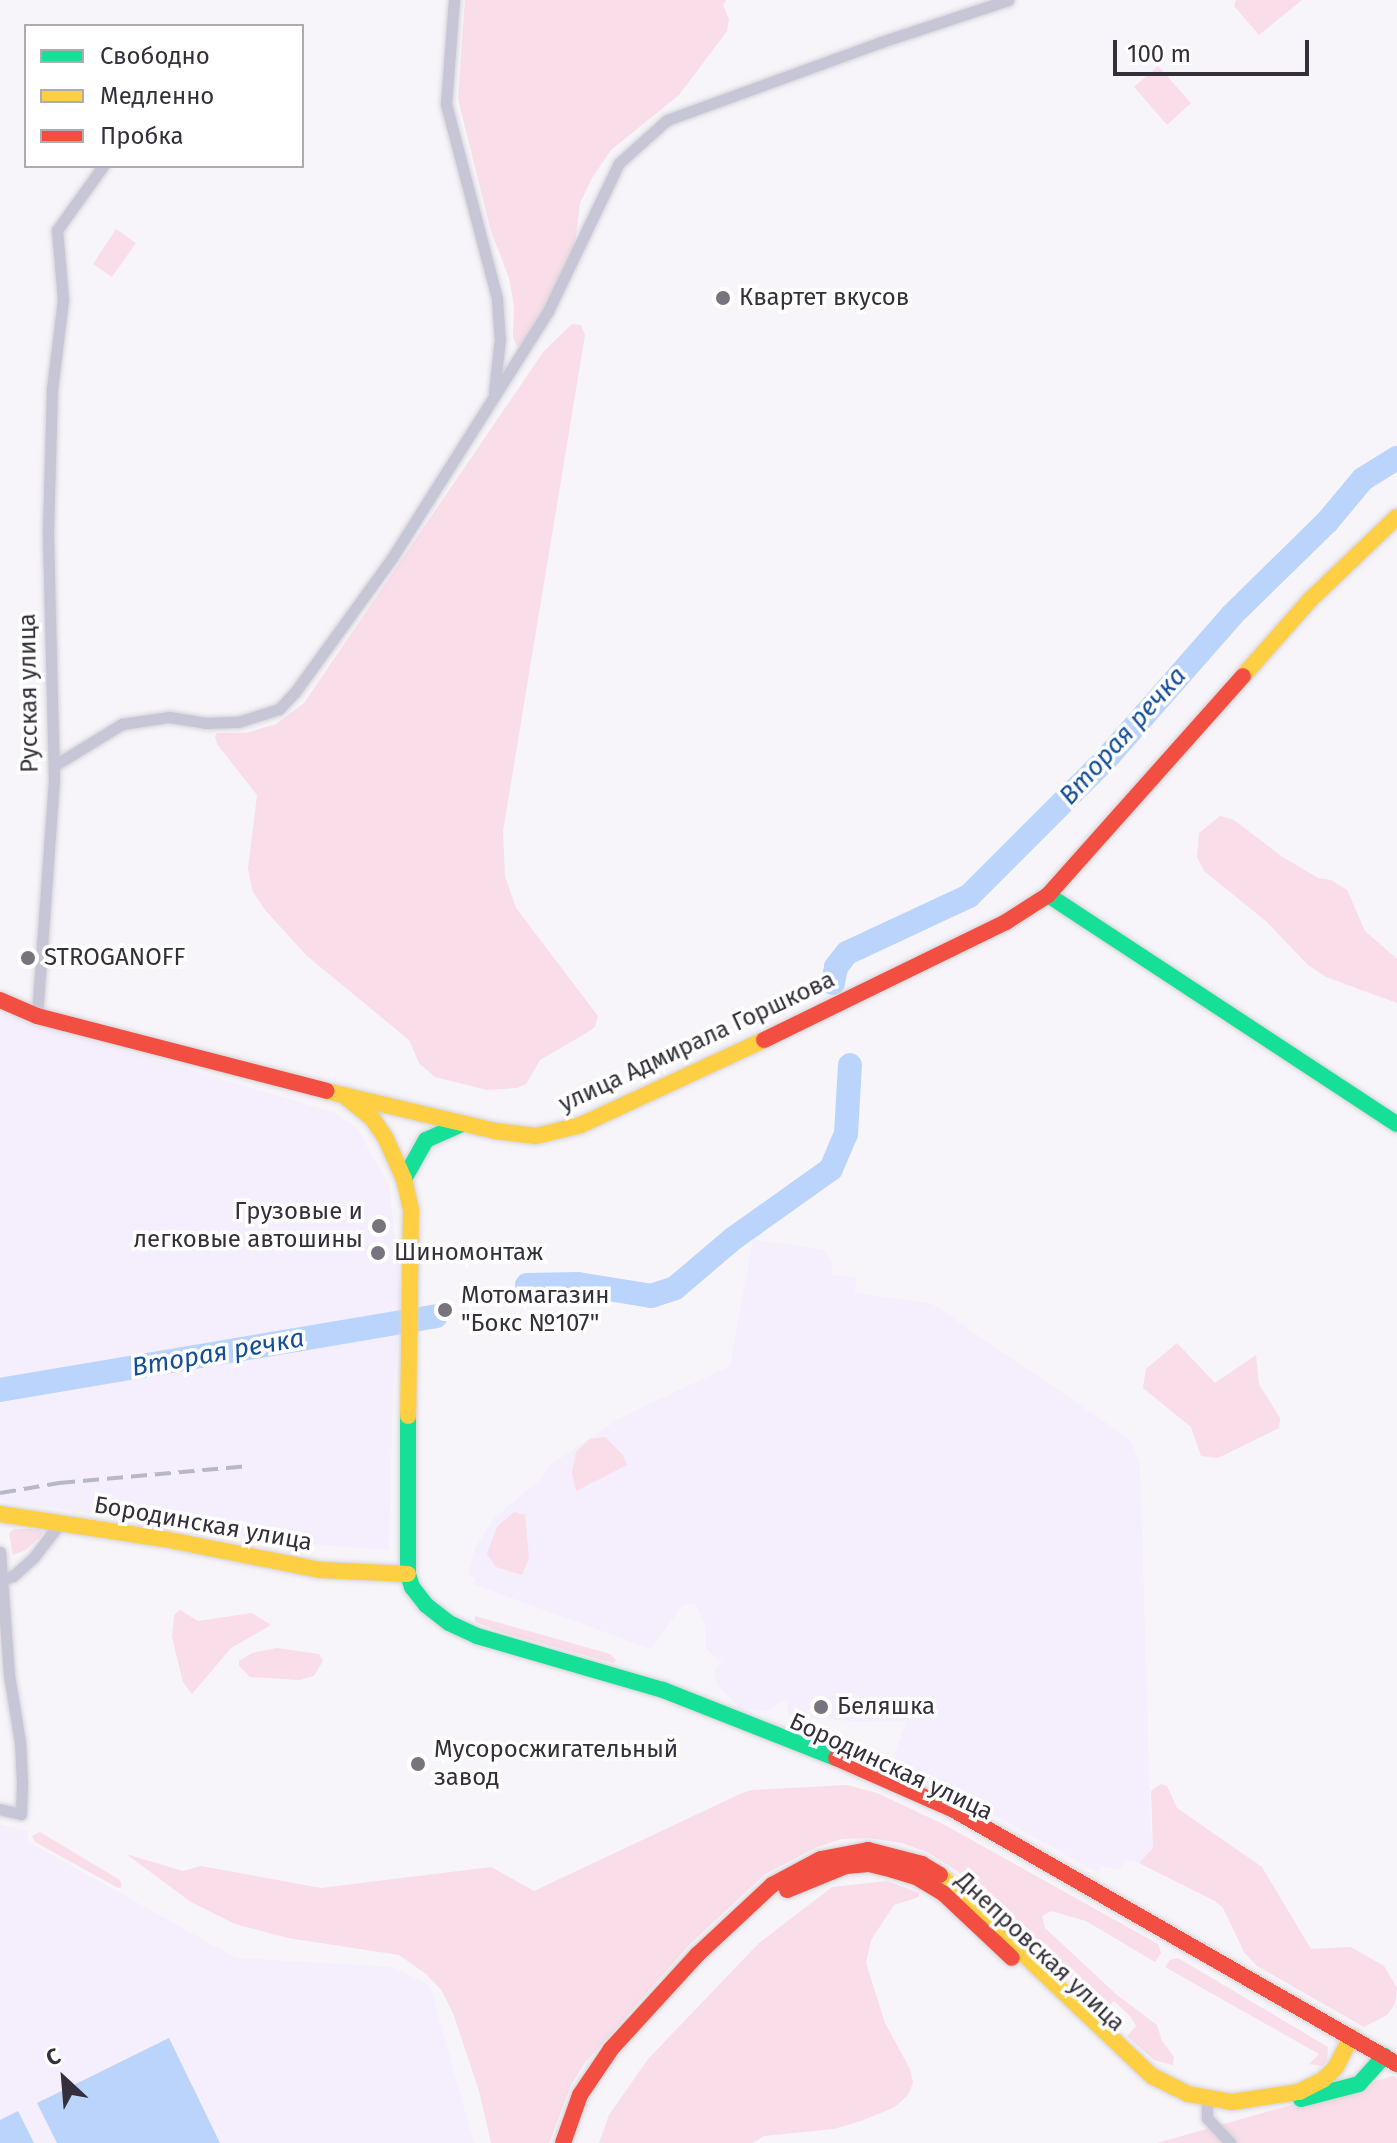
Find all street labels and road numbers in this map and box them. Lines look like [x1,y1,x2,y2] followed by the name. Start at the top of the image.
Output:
[13,613,45,773] street label: Русская улица
[554,965,840,1119] street label: улица Адмирала Горшкова
[92,1491,314,1557] street label: Бородинская улица
[785,1707,997,1827] street label: Бородинская улица
[949,1866,1131,2038] street label: Днепровская улица

